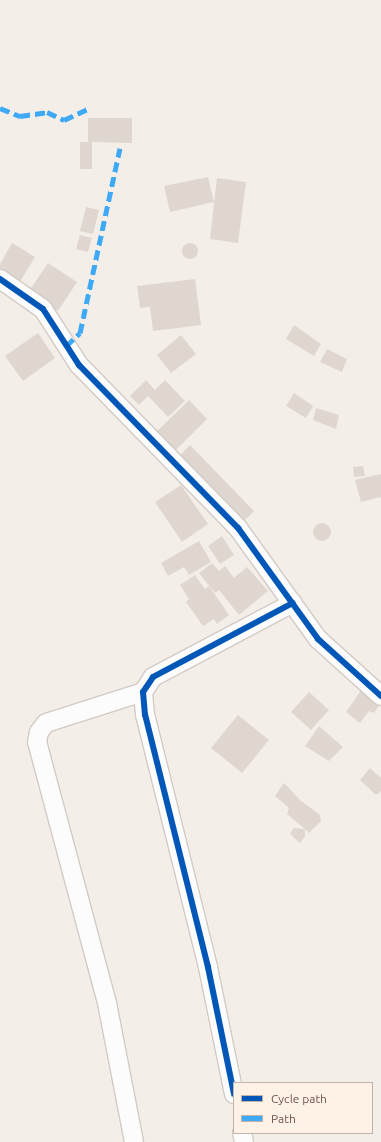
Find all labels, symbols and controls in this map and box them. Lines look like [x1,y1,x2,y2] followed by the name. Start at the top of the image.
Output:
[233,1082,373,1134] legend
[271,1092,327,1105] text: Cycle path
[271,1112,296,1125] text: Path

